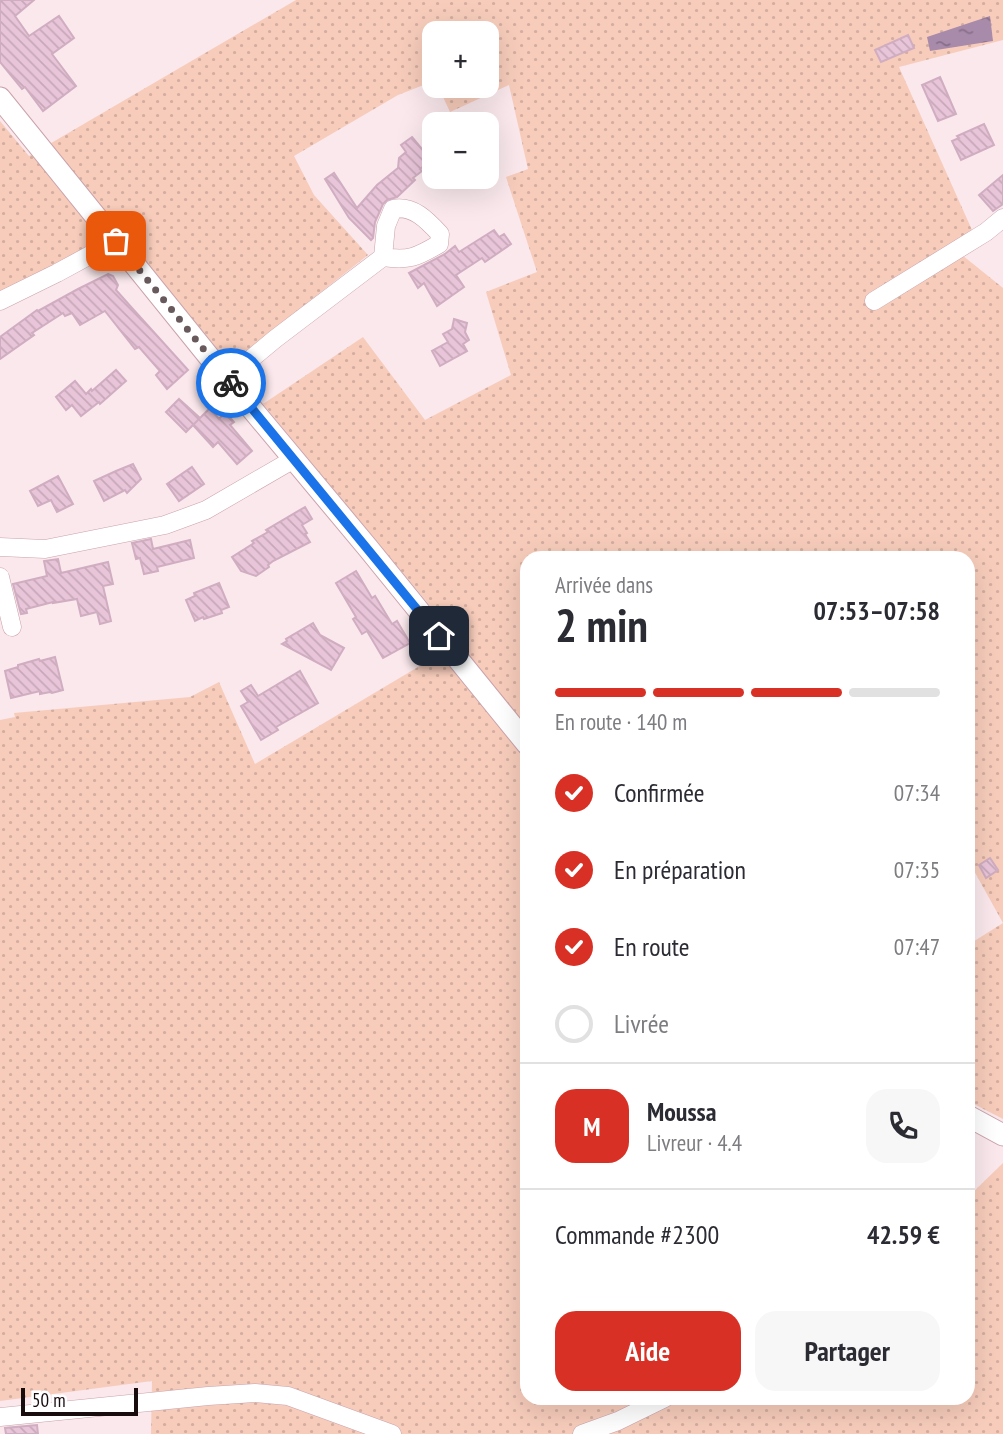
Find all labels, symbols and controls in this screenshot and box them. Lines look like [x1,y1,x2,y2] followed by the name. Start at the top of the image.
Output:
[422,21,499,189] map controls
[422,21,499,98] button: +
[422,112,499,189] button: −
[86,211,146,271] pin
[97,222,135,260] icon: bag
[196,348,266,418] courier
[212,364,250,402] icon: bike
[555,570,653,599] text: Arrivée dans
[813,594,940,627] text: 07:53–07:58
[555,595,648,655] text: 2 min
[409,606,469,666] pin
[420,617,458,655] icon: home
[555,707,687,736] text: En route · 140 m
[555,774,593,812] icon: check
[614,776,705,809] text: Confirmée
[894,778,940,807] text: 07:34
[555,851,593,889] icon: check
[614,853,746,886] text: En préparation
[894,855,940,884] text: 07:35
[555,928,593,966] icon: check
[614,930,689,963] text: En route
[894,932,940,961] text: 07:47
[614,1007,669,1040] text: Livrée
[866,1089,940,1163] button: phone
[647,1095,716,1128] text: Moussa
[583,1110,601,1143] text: M
[647,1128,742,1157] text: Livreur · 4.4
[555,1218,719,1251] text: Commande #2300
[867,1218,940,1251] text: 42.59 €
[555,1311,741,1391] button: Aide
[755,1311,940,1391] button: Partager
[21,1385,138,1417] scale bar
[32,1388,66,1412] text: 50 m

